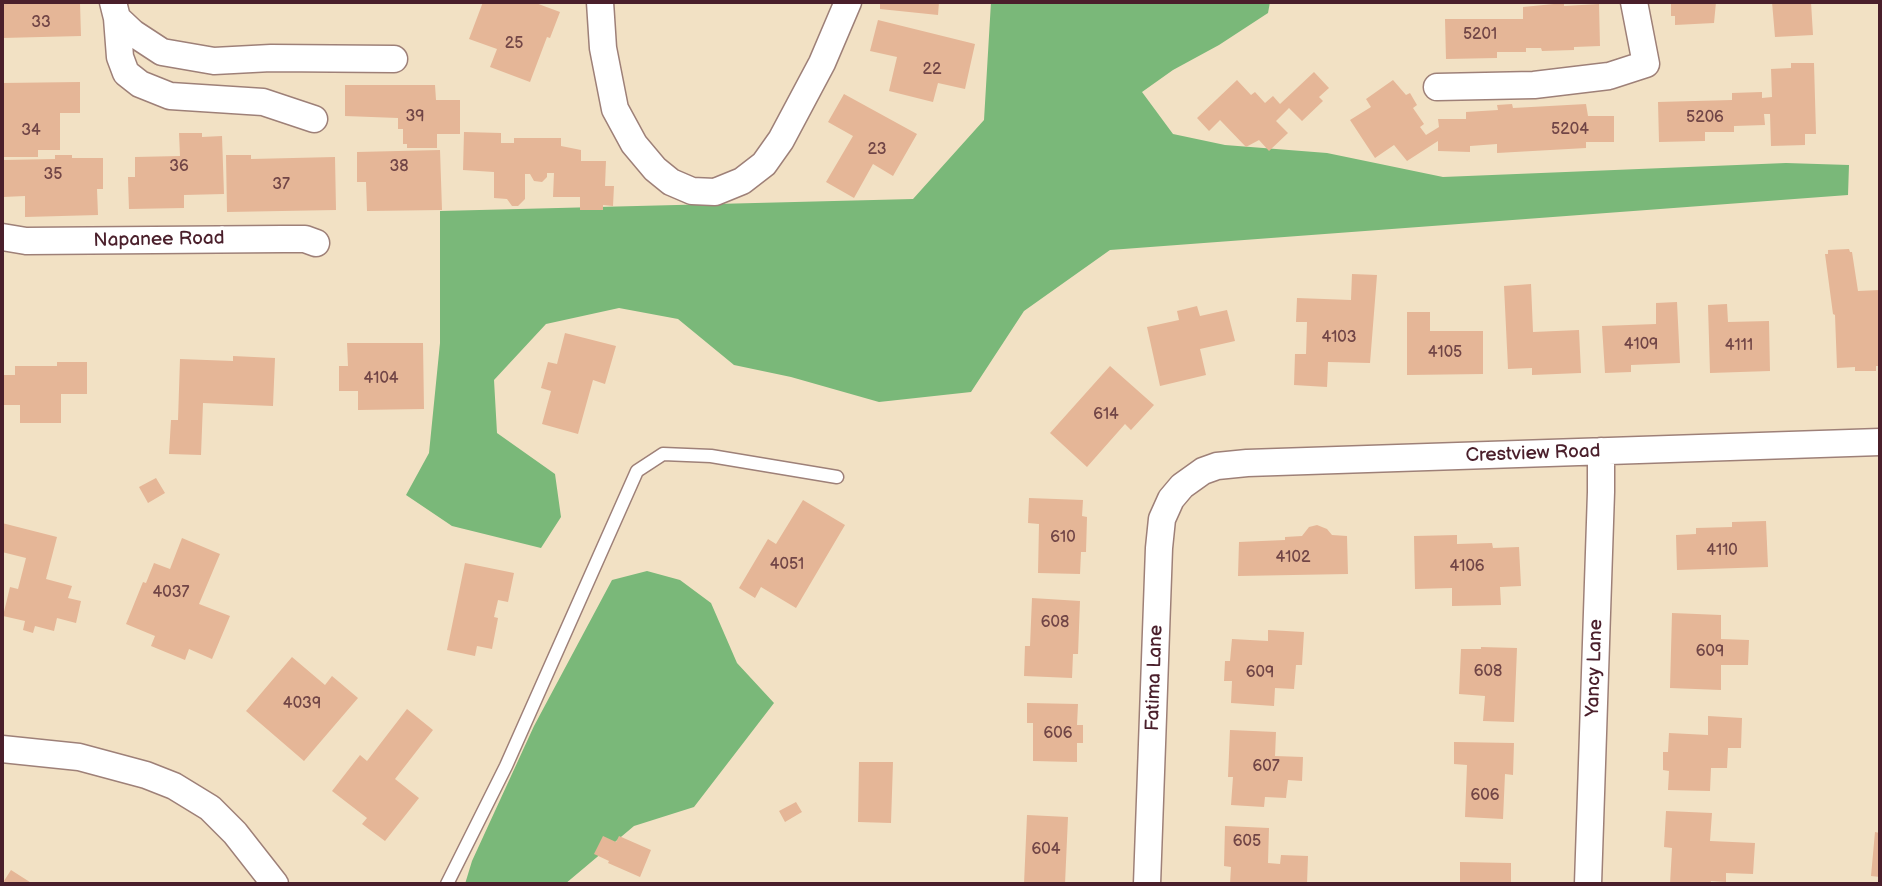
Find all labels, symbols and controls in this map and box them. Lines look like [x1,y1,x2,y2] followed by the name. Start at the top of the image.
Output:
[31,13,51,33] house number: 33
[1463,25,1497,45] house number: 5201
[505,34,523,54] house number: 25
[923,60,941,80] house number: 22
[405,107,425,127] house number: 39
[1686,108,1724,128] house number: 5206
[1551,120,1589,140] house number: 5204
[21,121,41,141] house number: 34
[868,140,886,160] house number: 23
[169,157,189,177] house number: 36
[389,157,409,177] house number: 38
[43,165,63,185] house number: 35
[272,175,290,195] house number: 37
[93,227,225,253] street label: Napanee Road
[1321,328,1357,348] house number: 4103
[1624,335,1658,355] house number: 4109
[1725,336,1753,356] house number: 4111
[1428,343,1462,363] house number: 4105
[363,369,399,389] house number: 4104
[1093,405,1119,425] house number: 614
[1465,440,1601,468] street label: Crestview Road
[1050,528,1076,548] house number: 610
[1706,541,1738,561] house number: 4110
[1276,548,1310,568] house number: 4102
[770,555,804,575] house number: 4051
[1449,557,1485,577] house number: 4106
[153,583,189,603] house number: 4037
[1041,613,1069,633] house number: 608
[1582,619,1608,717] street label: Yancy Lane
[1142,624,1168,732] street label: Fatima Lane
[1696,642,1724,662] house number: 609
[1474,662,1502,682] house number: 608
[1246,663,1274,683] house number: 609
[283,694,321,714] house number: 4039
[1044,724,1072,744] house number: 606
[1252,757,1280,777] house number: 607
[1471,786,1499,806] house number: 606
[1233,832,1261,852] house number: 605
[1032,840,1060,860] house number: 604

